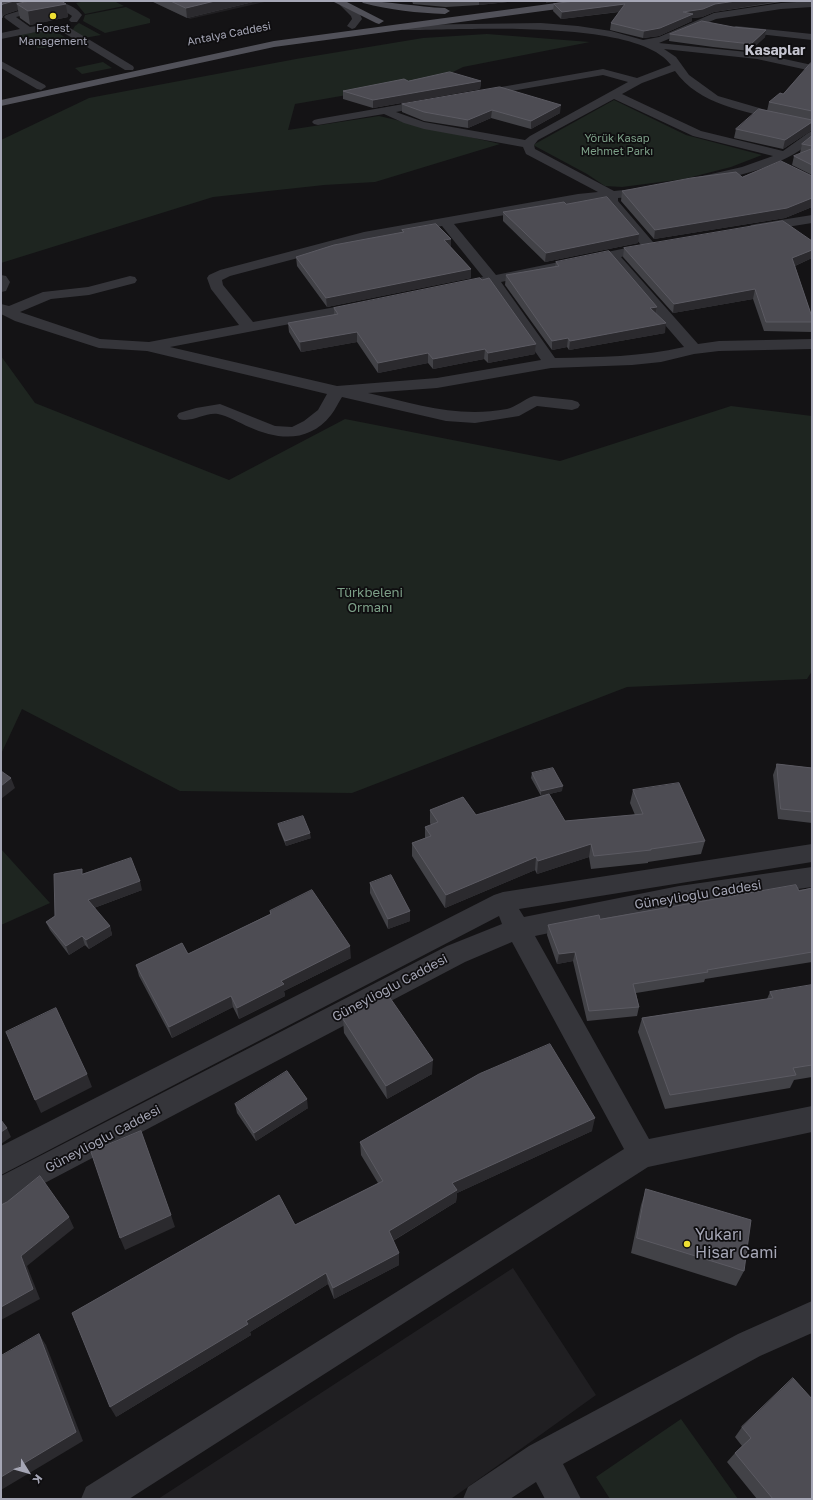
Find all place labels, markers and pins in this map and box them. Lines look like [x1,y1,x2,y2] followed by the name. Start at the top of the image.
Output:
[48,11,58,21] marker: Forest Management
[19,22,87,48] place label: Forest Management
[695,1225,778,1263] place label: Yukarı Hisar Cami
[682,1239,692,1249] marker: Yukarı Hisar Cami

